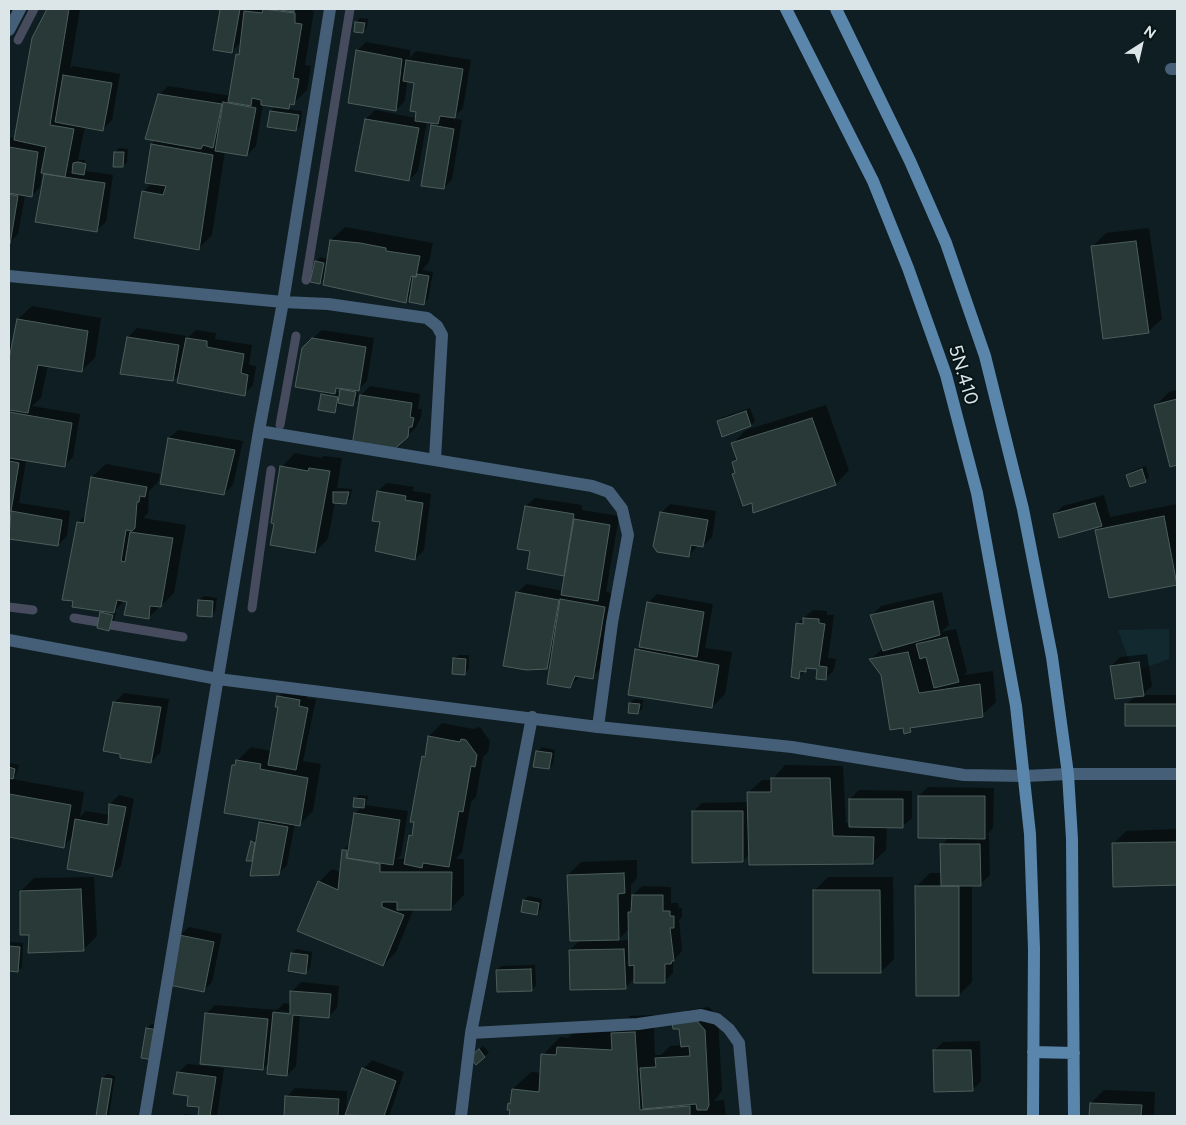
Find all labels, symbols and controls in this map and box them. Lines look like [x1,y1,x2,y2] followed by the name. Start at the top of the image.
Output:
[1116,20,1166,70] north arrow
[1141,22,1159,42] text: N
[943,342,983,408] street label: 5N.410

